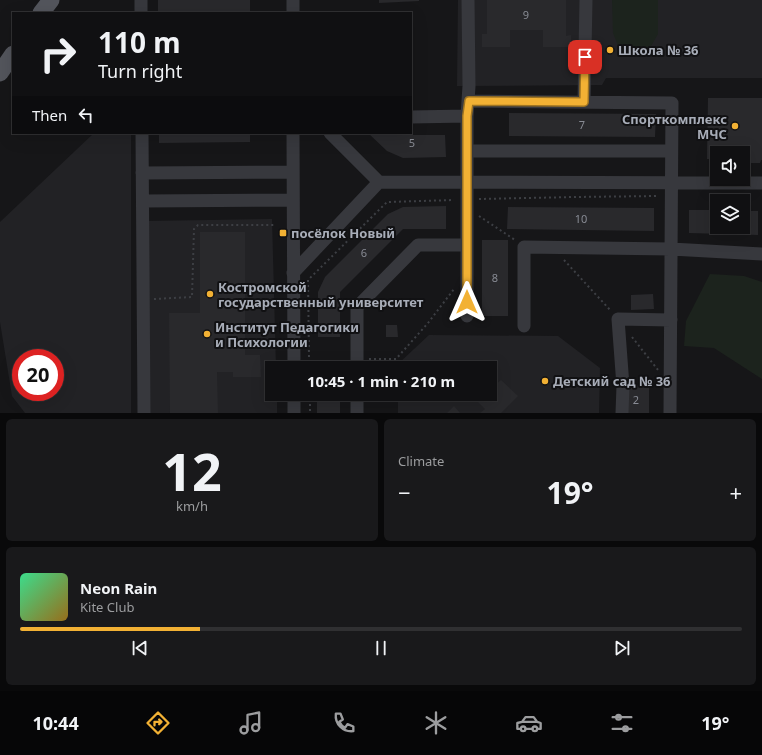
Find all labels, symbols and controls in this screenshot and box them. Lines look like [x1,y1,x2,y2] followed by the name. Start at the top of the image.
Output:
[523,7,529,22] house number: 9
[98,23,181,61] text: 110 m
[32,28,84,80] icon: right
[568,40,602,74] pin
[618,41,699,59] place label: Школа № 36
[605,45,615,55] marker: Школа № 36
[574,46,596,68] icon: arrive
[98,59,182,83] text: Turn right
[75,104,97,126] icon: left
[32,105,67,125] text: Then
[622,110,727,143] place label: Спорткомплекс МЧС
[579,117,585,132] house number: 7
[730,121,740,131] marker: Спорткомплекс МЧС
[409,135,415,150] house number: 5
[710,146,750,234] map controls
[710,146,750,186] button: sound
[710,194,750,234] button: layers
[575,211,587,226] house number: 10
[291,224,395,242] place label: посёлок Новый
[278,228,288,238] marker: посёлок Новый
[361,245,367,260] house number: 6
[492,270,498,285] house number: 8
[218,278,424,311] place label: Костромской государственный университет
[446,281,488,323] position arrow
[205,289,215,299] marker: Костромской государственный университет
[215,318,359,351] place label: Институт Педагогики и Психологии
[202,329,212,339] marker: Институт Педагогики и Психологии
[12,349,64,401] speed limit sign: 20
[307,371,455,391] text: 10:45 · 1 min · 210 m
[553,372,671,390] place label: Детский сад № 36
[540,376,550,386] marker: Детский сад № 36
[633,392,639,407] house number: 2
[162,435,222,506] text: 12
[398,452,444,470] text: Climate
[546,472,594,513] text: 19°
[398,477,411,507] text: −
[729,477,742,507] text: +
[176,497,208,515] text: km/h
[80,578,157,598] text: Neon Rain
[80,598,134,616] text: Kite Club
[129,637,151,659] icon: previous
[370,637,392,659] icon: pause
[611,637,633,659] icon: next
[144,709,172,737] icon: directions
[237,709,265,737] icon: music
[330,709,358,737] icon: phone
[422,709,450,737] icon: climate
[515,709,543,737] icon: car
[608,709,636,737] icon: filters
[32,711,79,735] text: 10:44
[701,711,730,735] text: 19°

